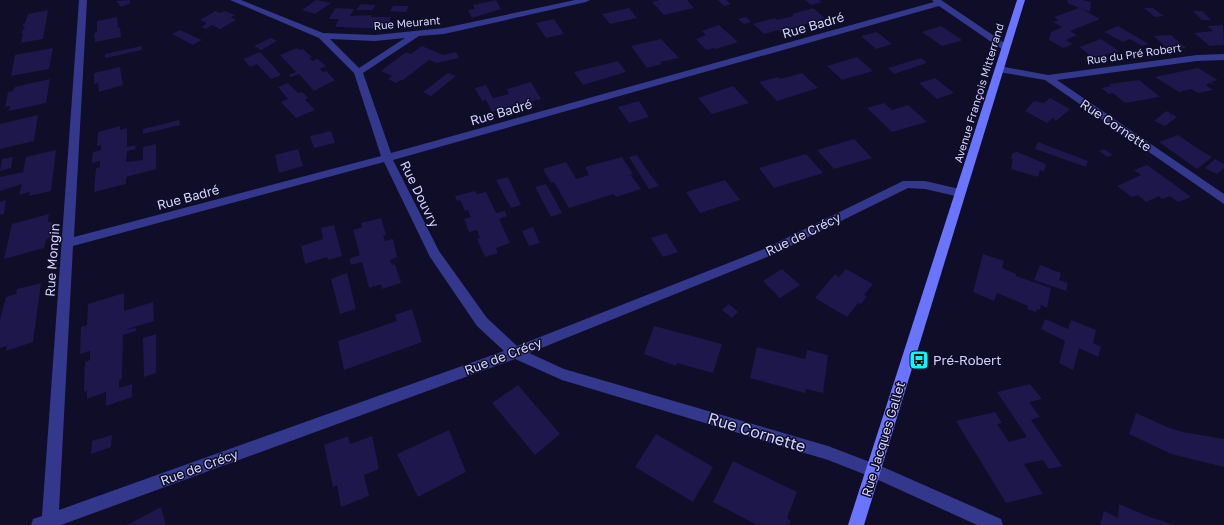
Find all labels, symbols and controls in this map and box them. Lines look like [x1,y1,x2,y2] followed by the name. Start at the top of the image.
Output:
[780,9,846,41] street label: Rue Badré
[373,13,441,32] street label: Rue Meurant
[951,22,1006,164] street label: Avenue François Mitterrand
[1086,40,1182,67] street label: Rue du Pré Robert
[1077,95,1155,155] street label: Rue Cornette
[468,96,534,128] street label: Rue Badré
[397,158,443,231] street label: Rue Douvry
[155,181,221,213] street label: Rue Badré
[763,209,844,259] street label: Rue de Crécy
[41,223,63,297] street label: Rue Mongin
[462,334,545,378] street label: Rue de Crécy
[908,349,930,371] bus stop icon: Pré-Robert
[933,352,1002,368] place label: Pré-Robert
[858,379,908,499] street label: Rue Jacques Gallet
[706,408,808,456] street label: Rue Cornette
[158,445,241,488] street label: Rue de Crécy

